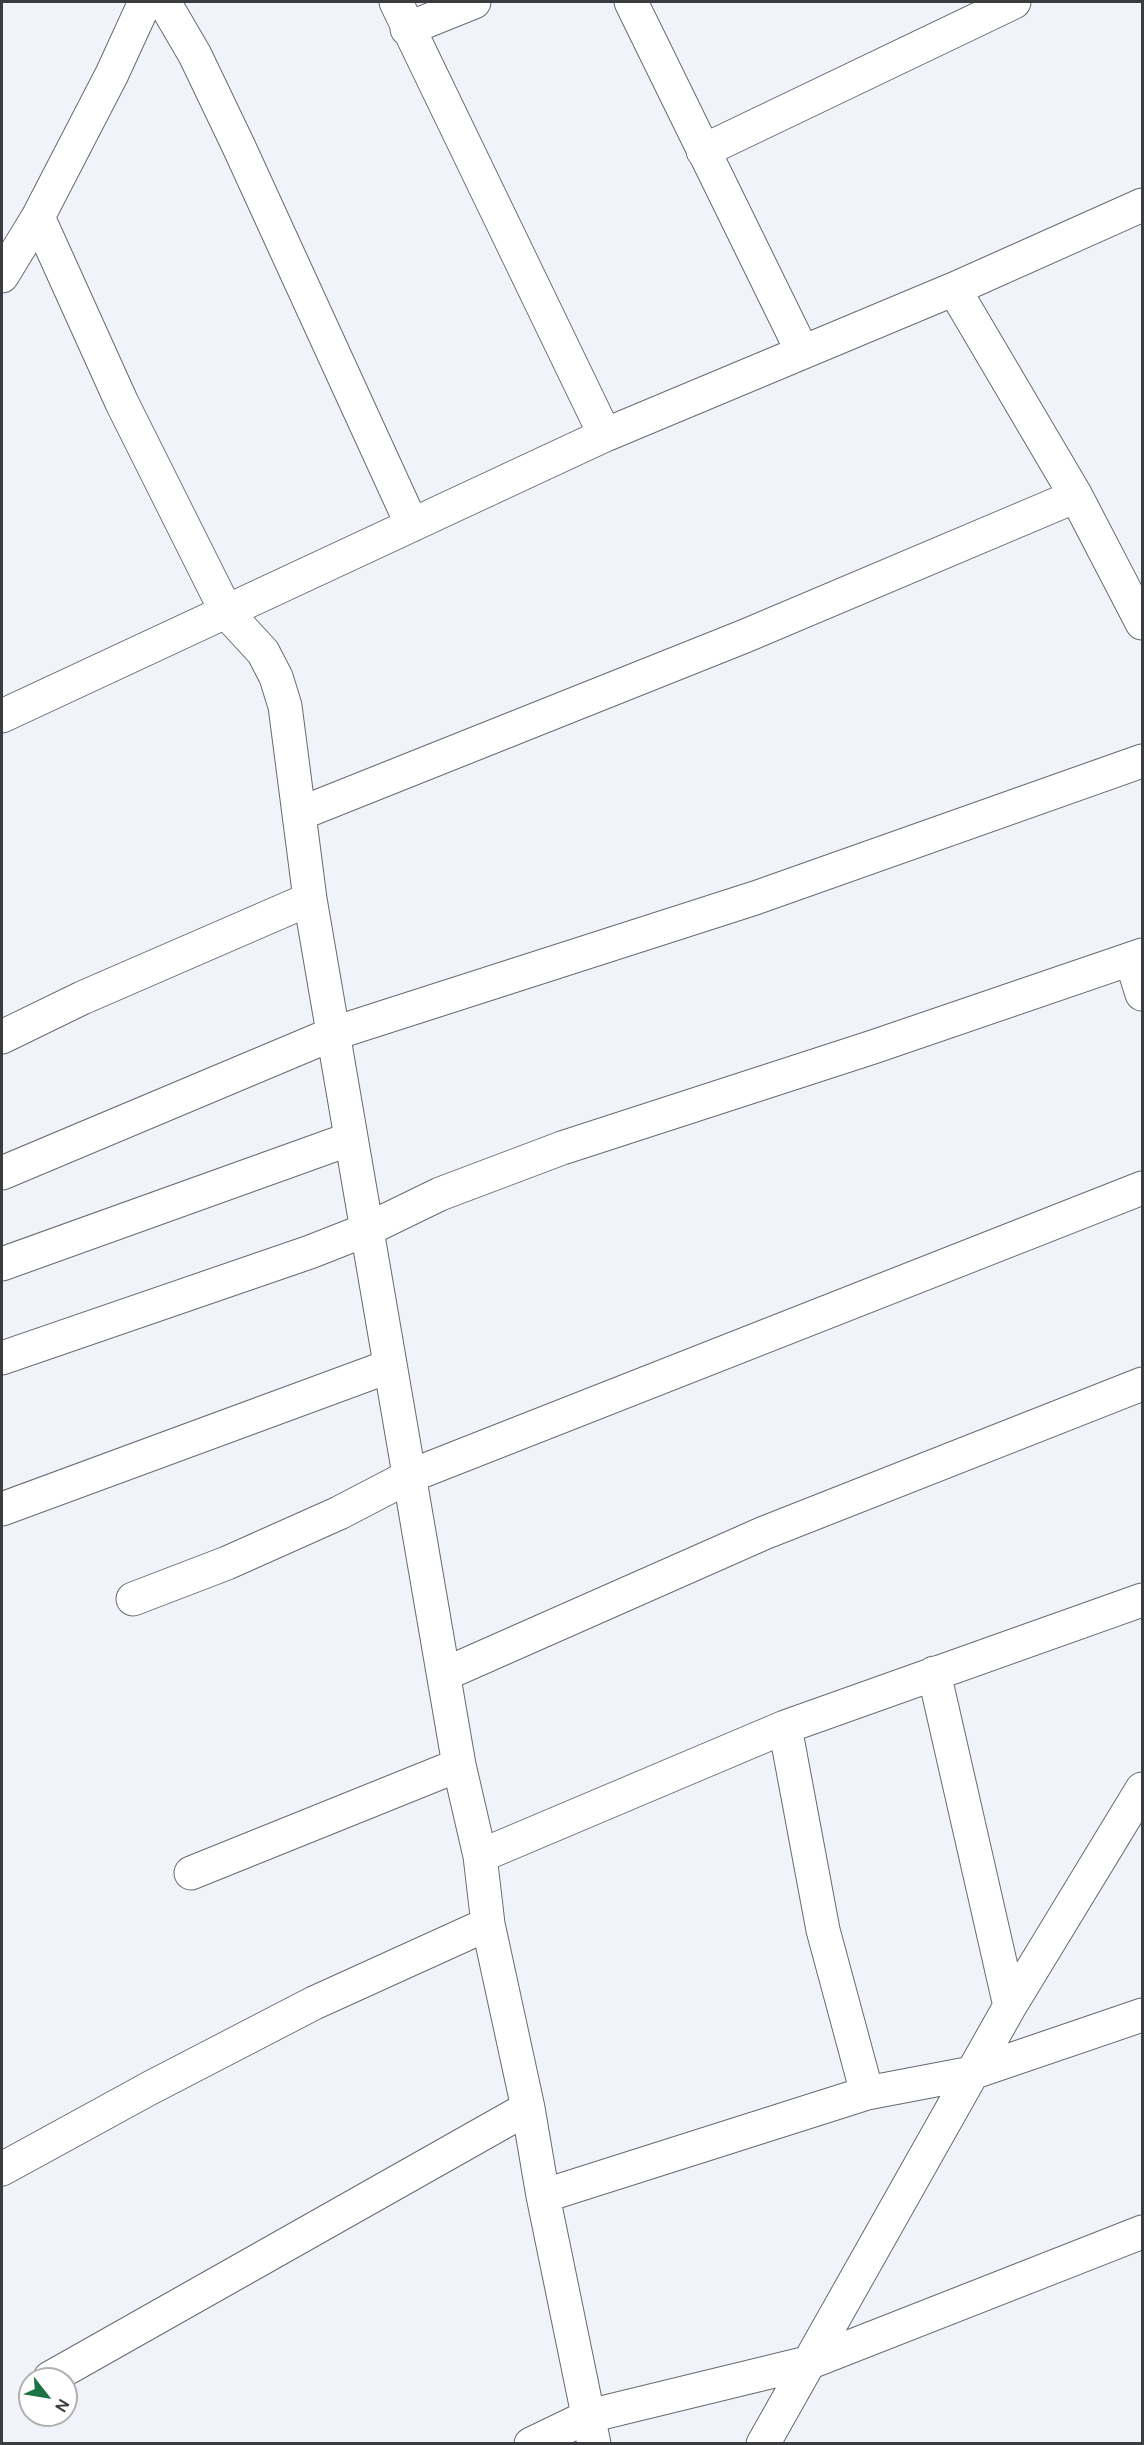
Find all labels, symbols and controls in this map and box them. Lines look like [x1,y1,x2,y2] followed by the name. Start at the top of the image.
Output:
[18,2367,78,2427] north arrow
[50,2395,74,2416] text: N

